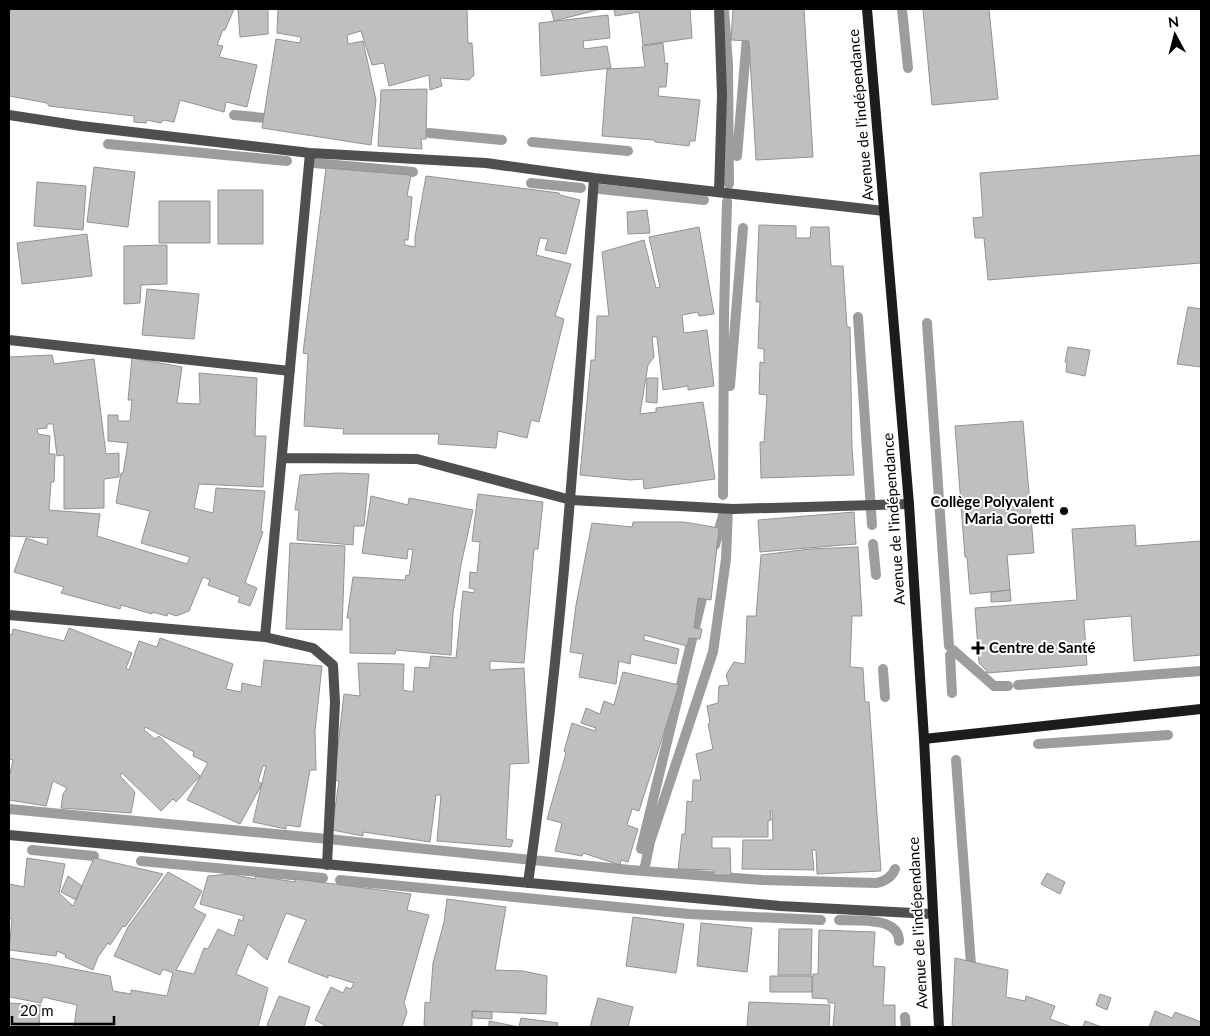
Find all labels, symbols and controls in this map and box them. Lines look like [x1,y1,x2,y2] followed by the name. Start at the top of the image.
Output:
[1150,10,1200,60] north arrow
[1167,13,1180,31] text: N
[844,28,876,202] street label: Avenue de l'indépendance
[878,432,908,606] street label: Avenue de l'indépendance
[931,492,1054,527] place label: Collège Polyvalent Maria Goretti
[1058,505,1070,517] marker: Collège Polyvalent Maria Goretti
[989,638,1096,656] place label: Centre de Santé
[971,641,985,655] marker: Centre de Santé
[903,836,931,1010] street label: Avenue de l'indépendance
[12,994,115,1026] scale bar
[20,1001,54,1019] text: 20 m

